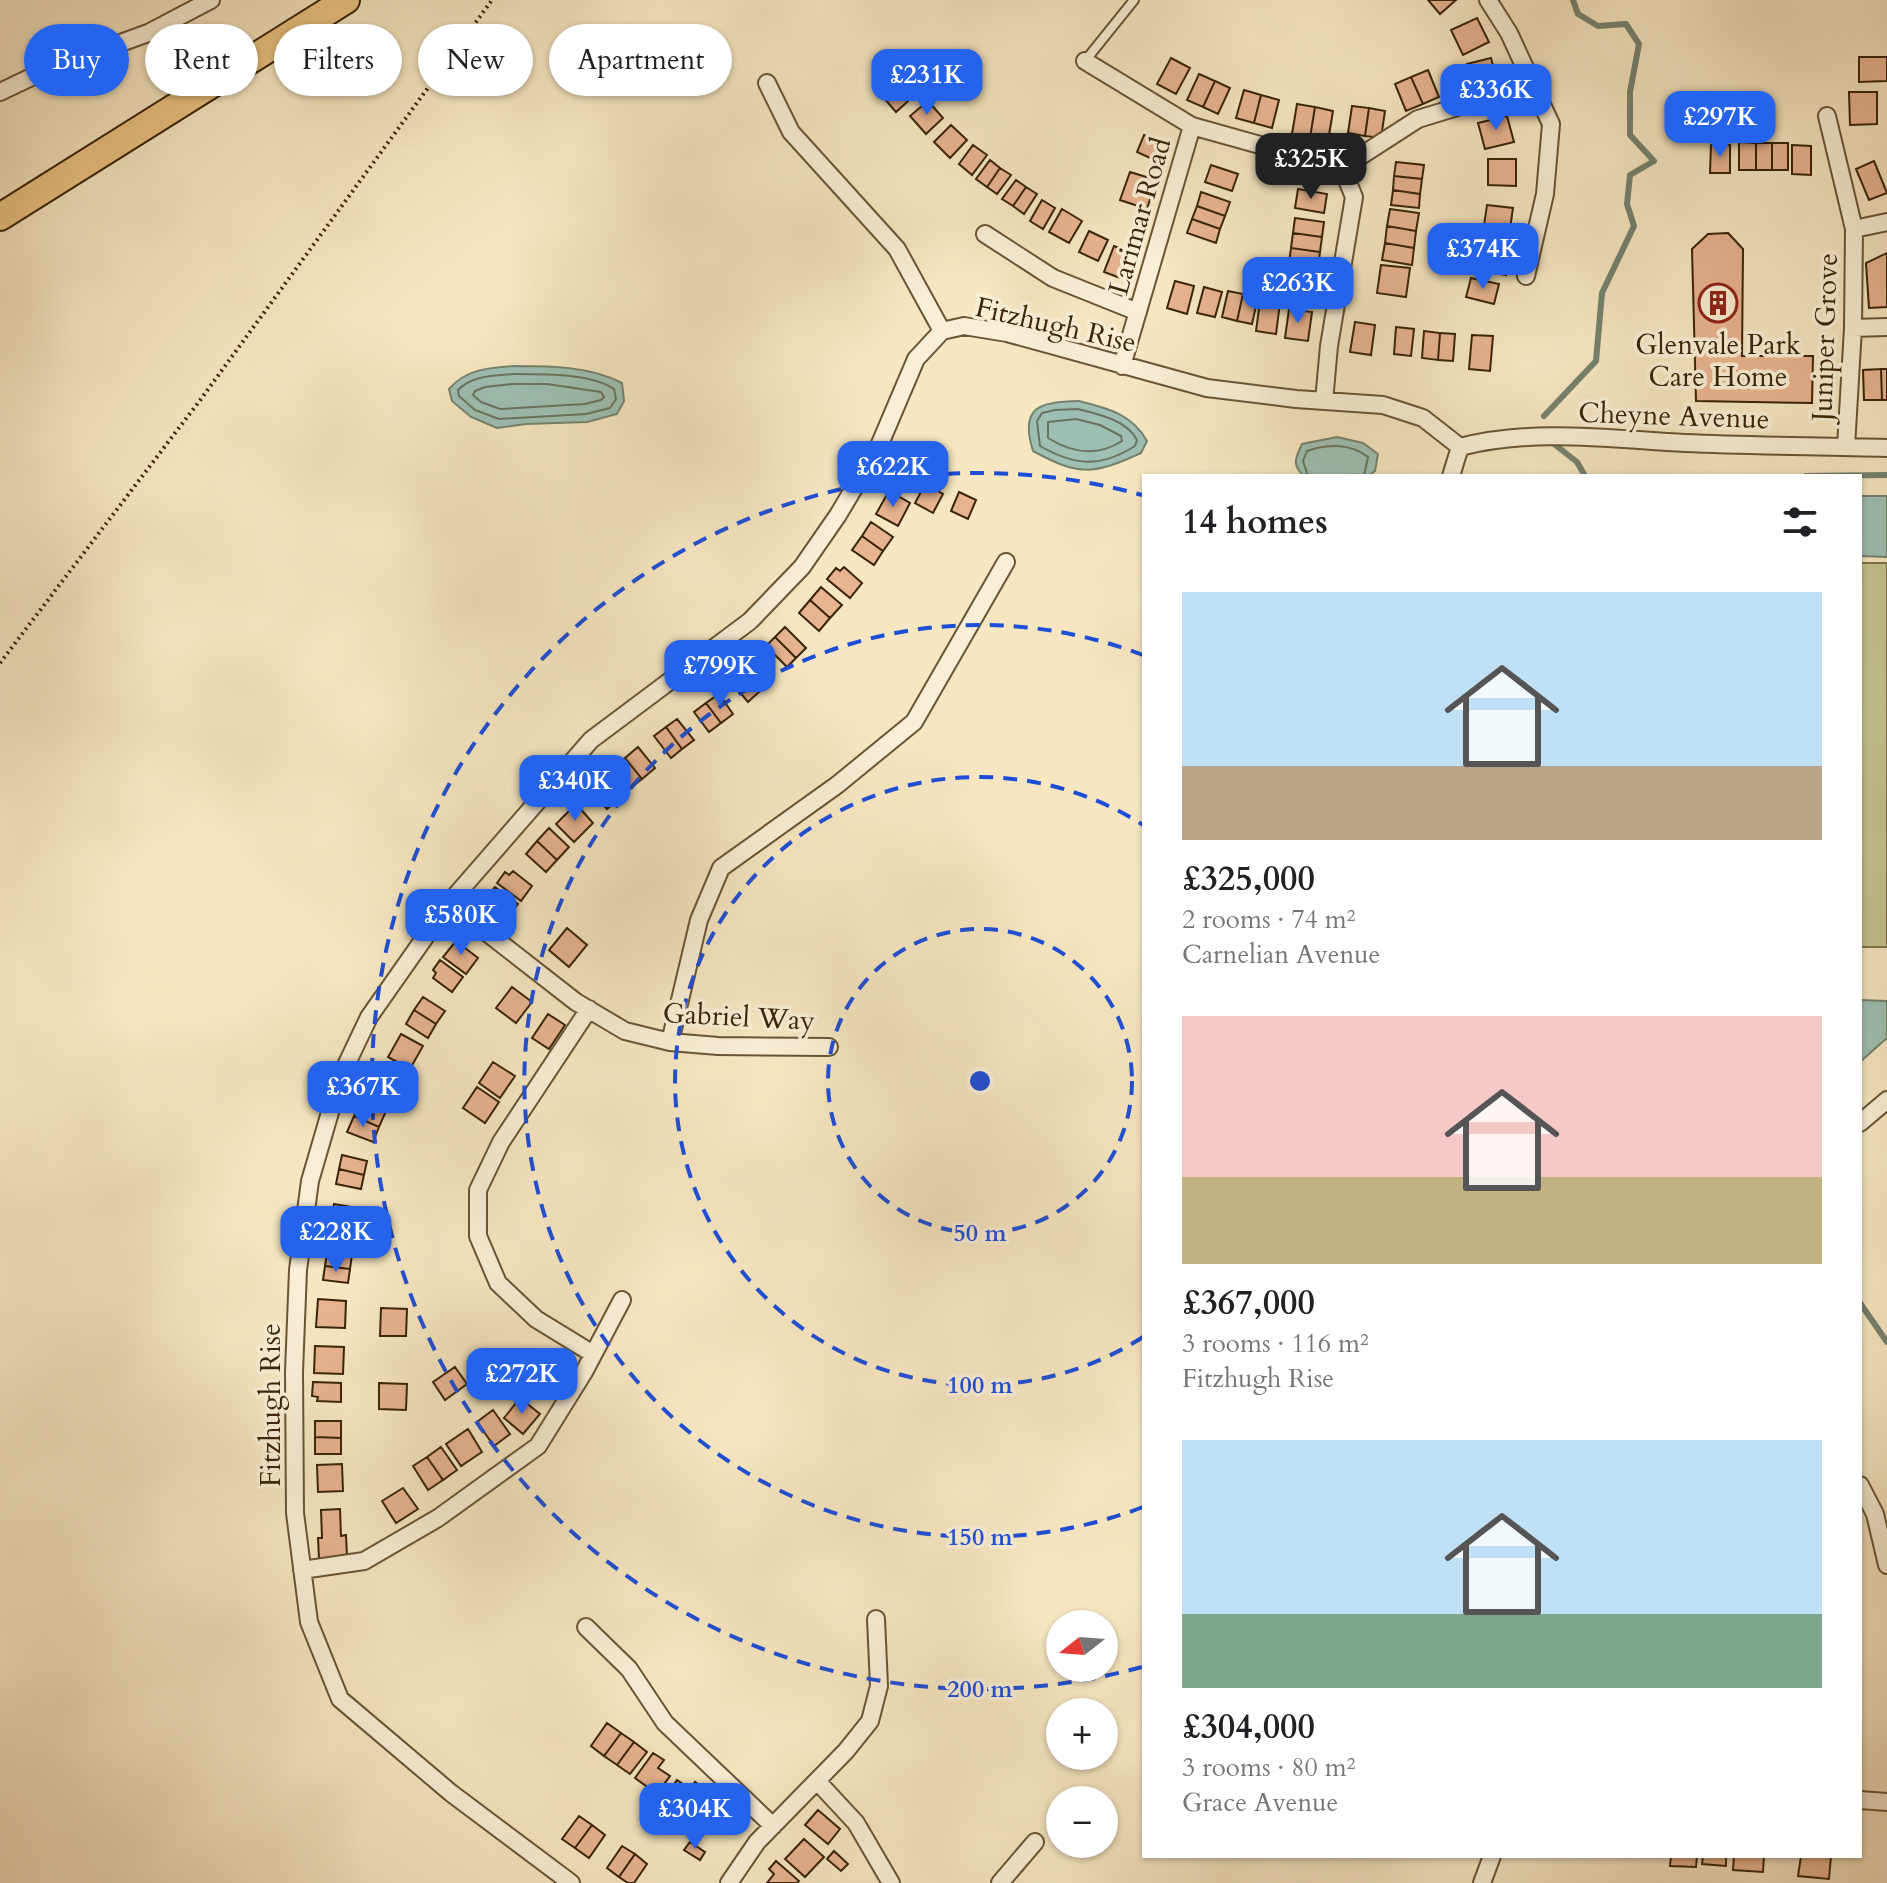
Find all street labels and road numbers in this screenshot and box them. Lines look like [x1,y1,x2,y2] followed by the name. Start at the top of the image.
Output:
[1099,133,1181,299] street label: Larimar Road
[1803,252,1847,426] street label: Juniper Grove
[972,288,1140,362] street label: Fitzhugh Rise
[1578,394,1770,438] street label: Cheyne Avenue
[662,994,816,1040] street label: Gabriel Way
[252,1323,290,1487] street label: Fitzhugh Rise

